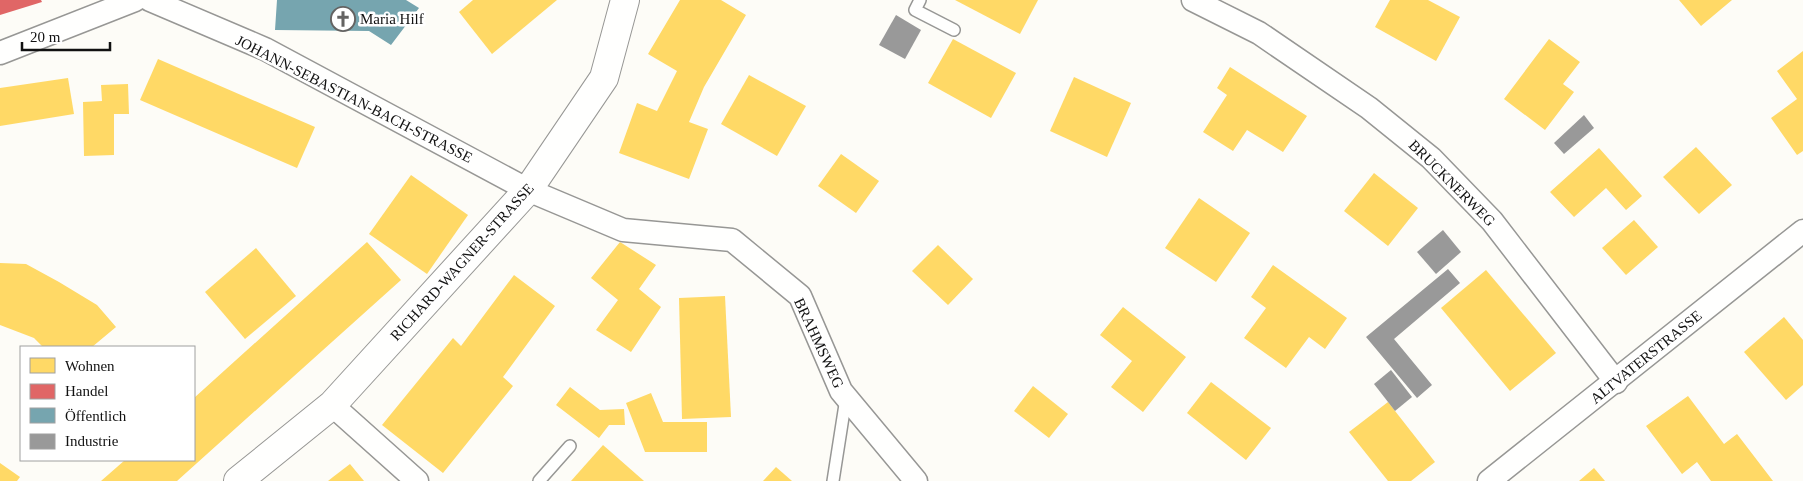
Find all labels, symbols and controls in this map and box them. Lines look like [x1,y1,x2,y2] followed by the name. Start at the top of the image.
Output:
[330,6,356,32] church icon: Maria Hilf
[360,11,424,27] place label: Maria Hilf
[22,20,110,52] scale bar
[30,29,61,45] text: 20 m
[233,32,475,166] street label: JOHANN-SEBASTIAN-BACH-STRASSE
[1406,137,1498,229] street label: BRUCKNERWEG
[387,180,537,344] street label: RICHARD-WAGNER-STRASSE
[791,295,847,391] street label: BRAHMSWEG
[1587,307,1705,407] street label: ALTVATERSTRASSE
[20,346,195,461] legend
[65,358,115,374] text: Wohnen
[65,383,108,399] text: Handel
[65,408,127,424] text: Öffentlich
[65,433,119,449] text: Industrie

